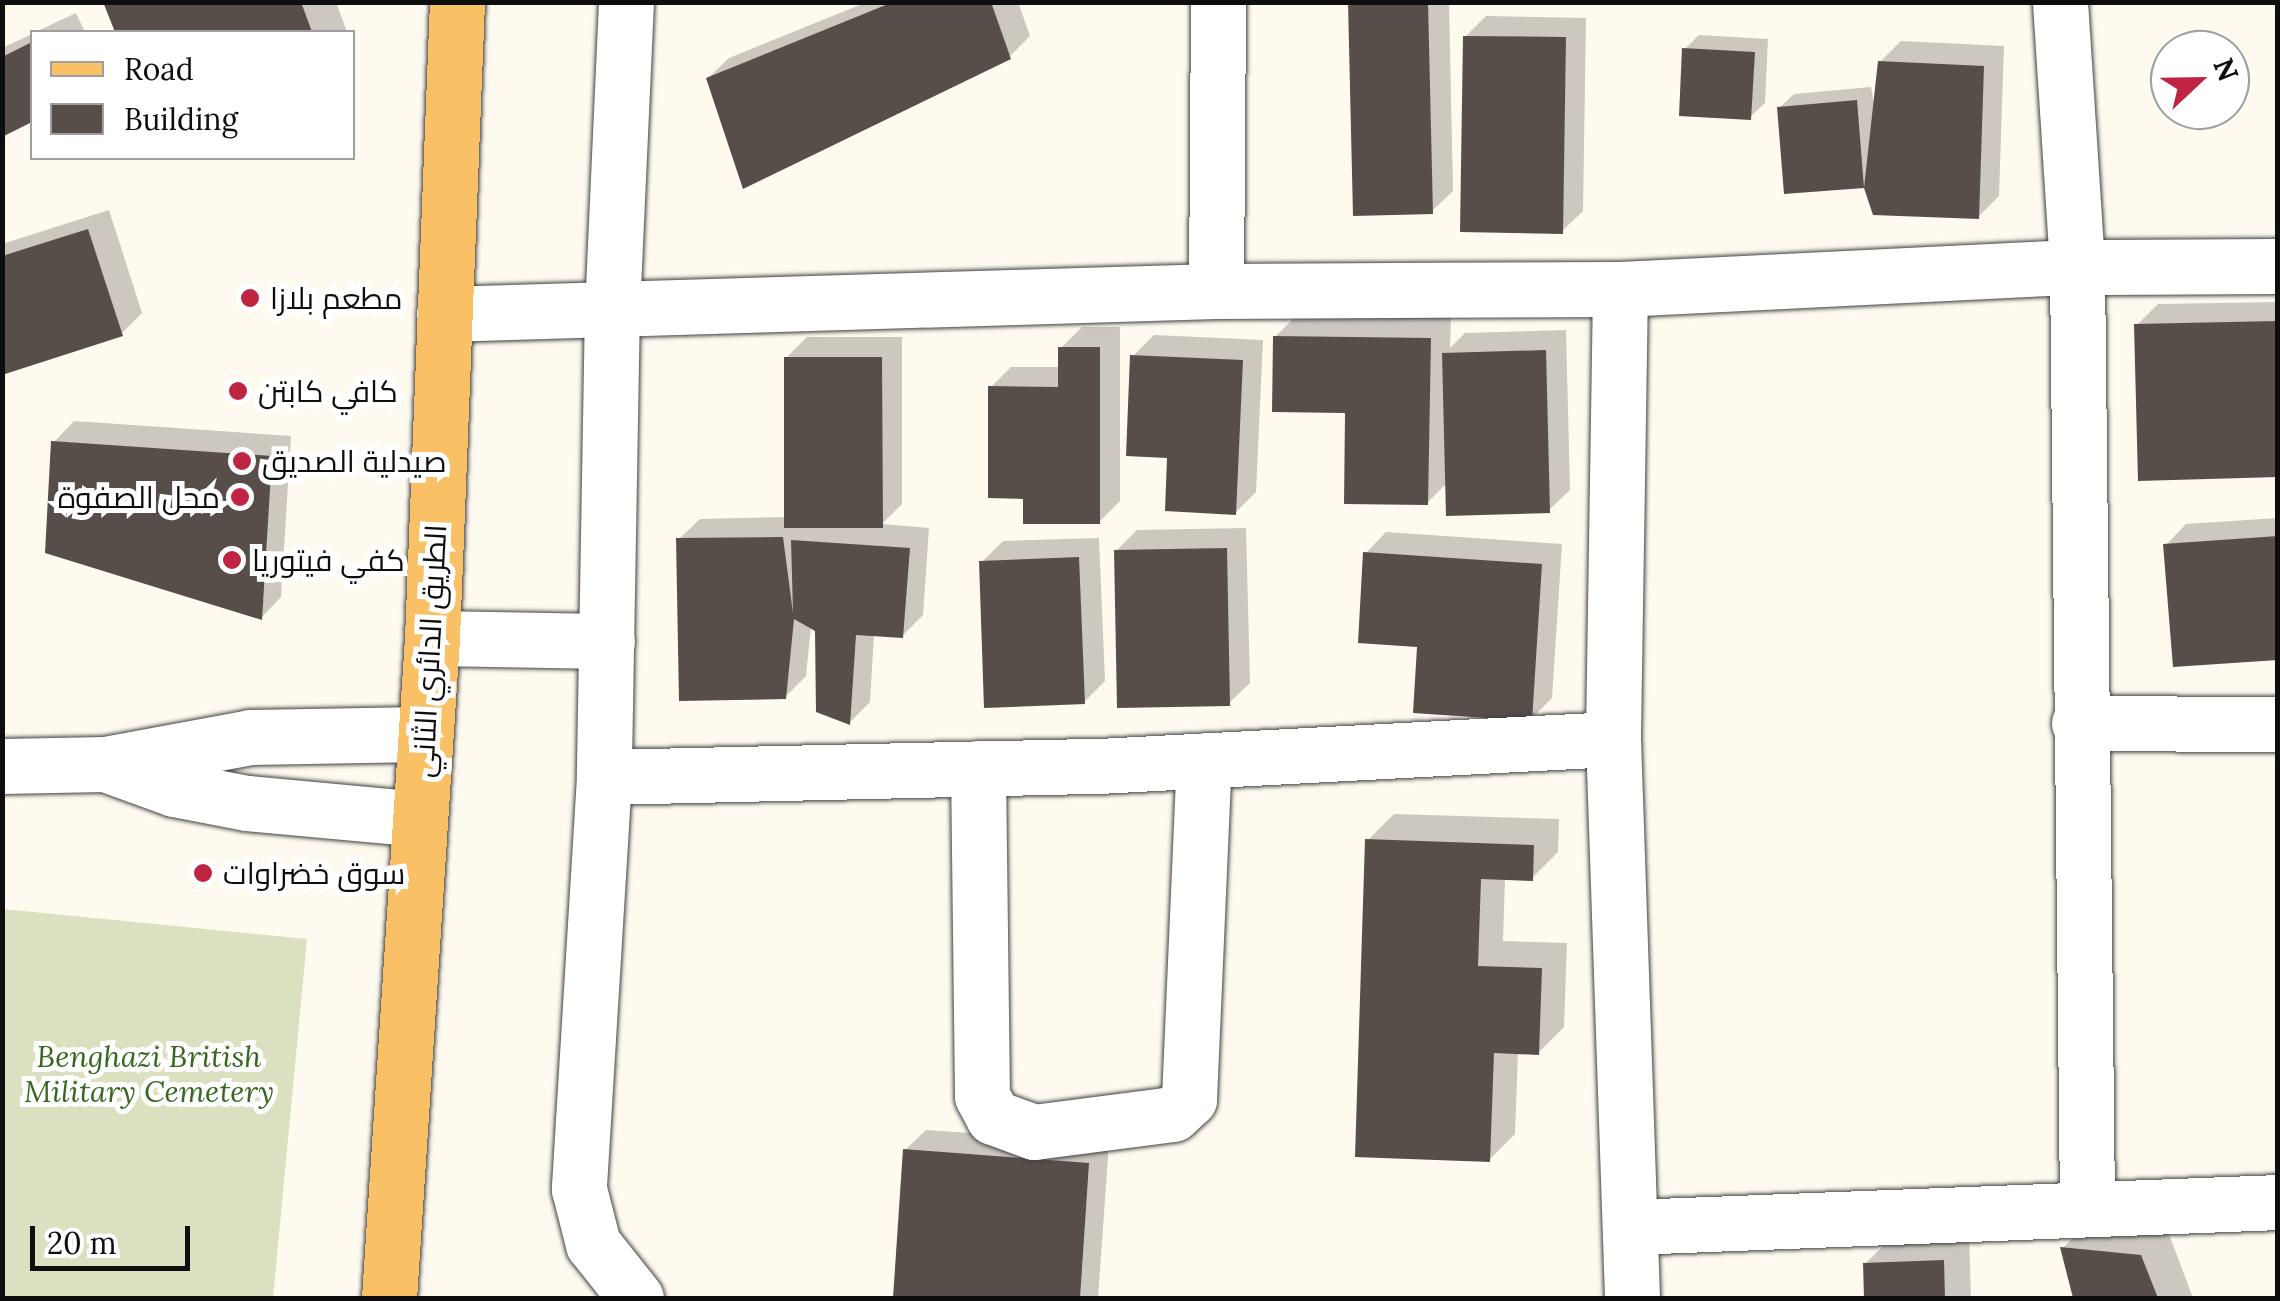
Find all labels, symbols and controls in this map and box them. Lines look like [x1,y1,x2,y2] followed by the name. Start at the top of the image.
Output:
[30,30,355,160] legend
[2150,30,2250,130] north arrow
[124,50,194,88] text: Road
[2205,53,2247,86] text: N
[124,100,238,138] text: Building
[270,280,403,316] place label: مطعم بلازا
[239,287,261,309] marker: مطعم بلازا
[258,373,398,409] place label: كافي كابتن
[227,380,249,402] marker: كافي كابتن
[262,443,447,479] place label: صيدلية الصديق
[231,450,253,472] marker: صيدلية الصديق
[58,479,220,515] place label: محل الصفوة
[229,486,251,508] marker: محل الصفوة
[404,523,454,779] street label: الطريق الدائري الثاني
[252,542,405,578] place label: كفي فيتوريا
[221,549,243,571] marker: كفي فيتوريا
[223,855,405,891] place label: سوق خضراوات
[192,862,214,884] marker: سوق خضراوات
[24,1038,274,1108] park label: Benghazi British Military Cemetery
[35,1206,195,1268] scale bar
[47,1224,116,1262] text: 20 m

